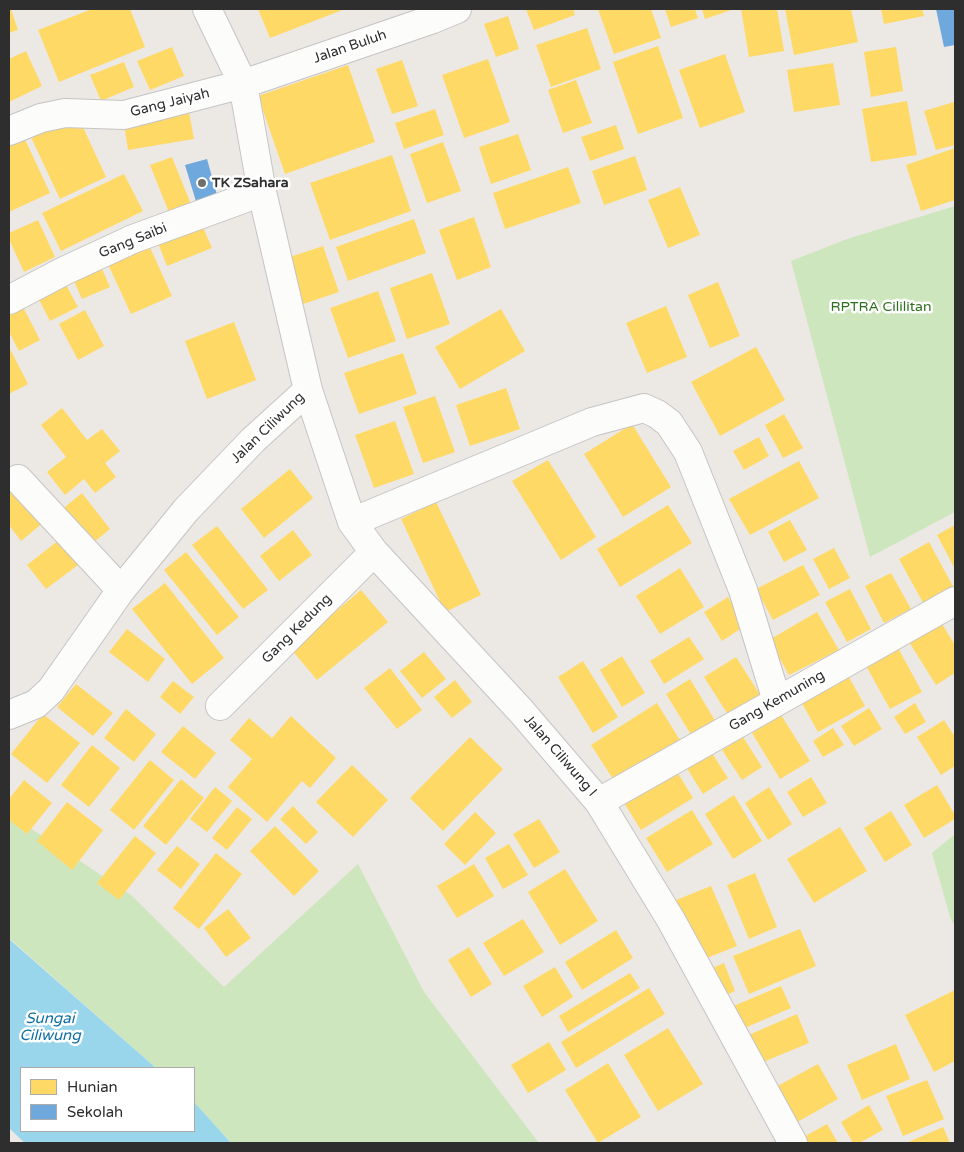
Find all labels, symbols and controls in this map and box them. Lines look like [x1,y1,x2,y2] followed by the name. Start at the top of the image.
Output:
[311,27,389,67] street label: Jalan Buluh
[129,85,211,121] street label: Gang Jaiyah
[212,175,289,191] place label: TK ZSahara
[196,177,208,189] marker: TK ZSahara
[97,220,169,262] street label: Gang Saibi
[831,299,931,315] park label: RPTRA Cililitan
[228,389,308,467] street label: Jalan Ciliwung
[259,591,335,667] street label: Gang Kedung
[726,667,828,735] street label: Gang Kemuning
[520,712,600,800] street label: Jalan Ciliwung I
[19,1010,81,1045] water label: Sungai Ciliwung
[20,1067,195,1132] legend
[67,1078,118,1096] text: Hunian
[67,1103,123,1121] text: Sekolah

